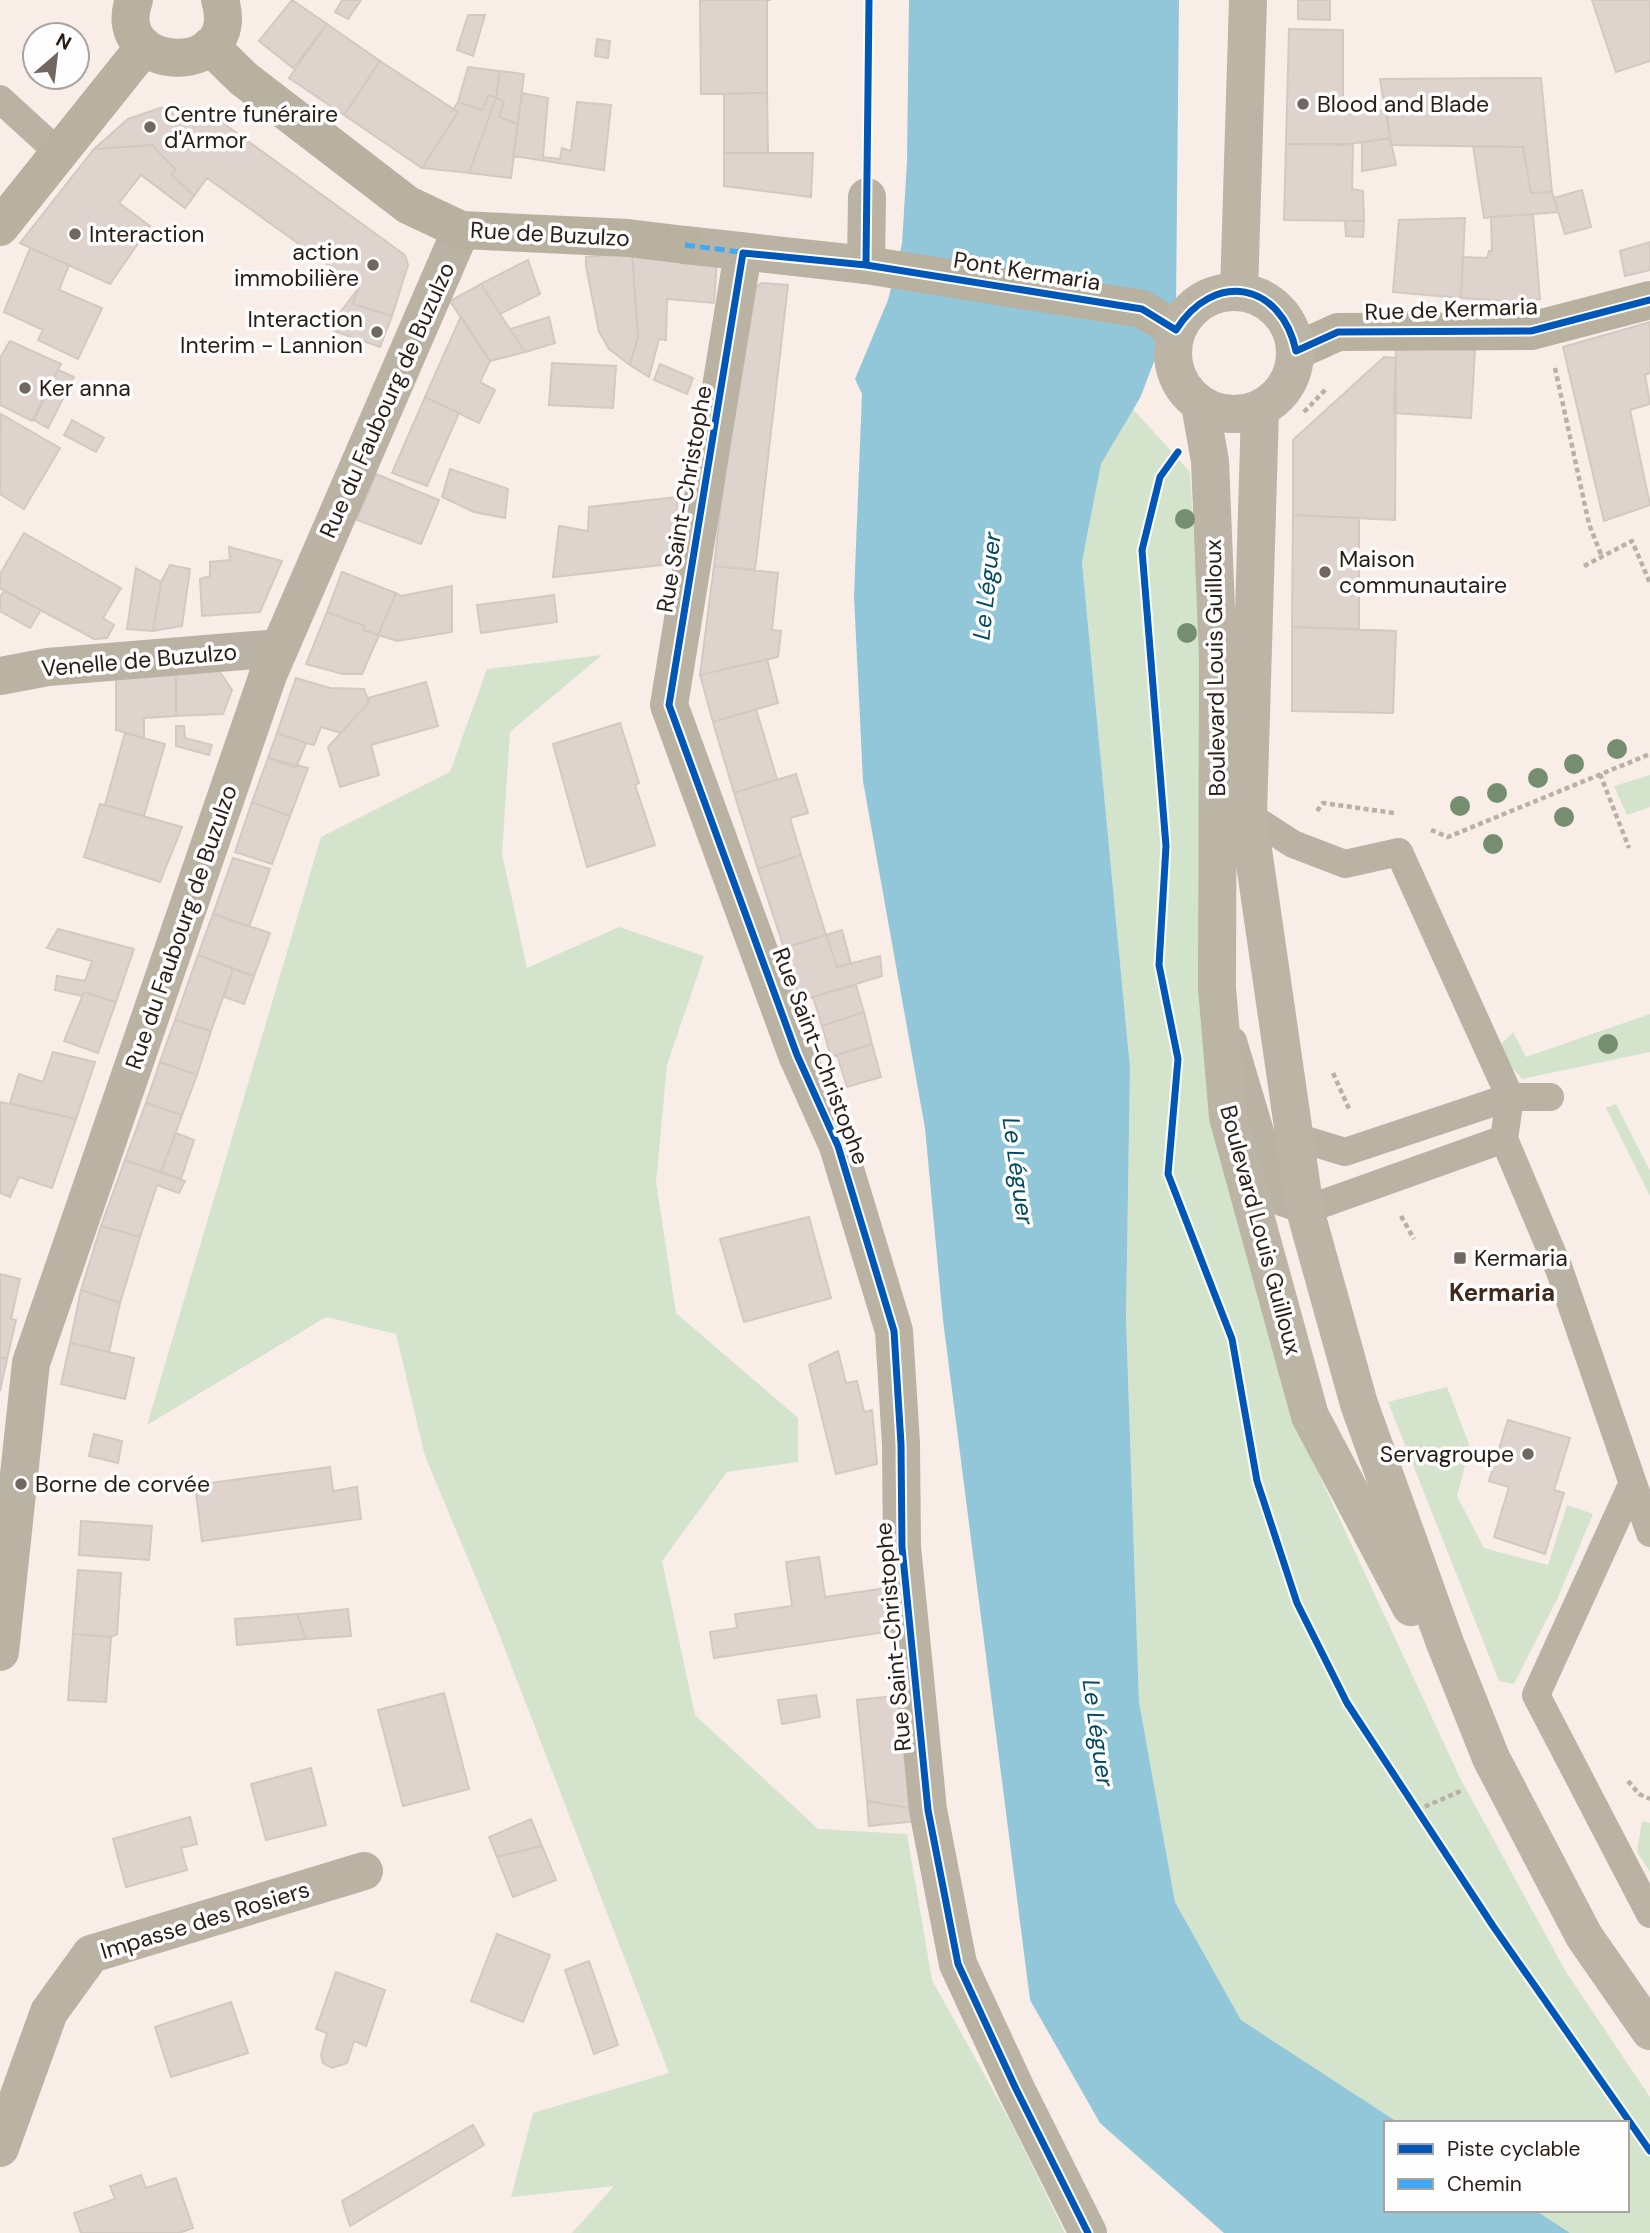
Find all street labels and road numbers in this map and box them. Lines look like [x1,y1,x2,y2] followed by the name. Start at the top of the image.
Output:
[469,215,631,253] street label: Rue de Buzulzo
[951,245,1103,297] street label: Pont Kermaria
[312,257,462,543] street label: Rue du Faubourg de Buzulzo
[1364,291,1538,327] street label: Rue de Kermaria
[649,383,719,615] street label: Rue Saint-Christophe
[1198,539,1232,797] street label: Boulevard Louis Guilloux
[40,637,238,683] street label: Venelle de Buzulzo
[118,781,244,1073] street label: Rue du Faubourg de Buzulzo
[766,943,876,1169] street label: Rue Saint-Christophe
[1213,1102,1309,1358] street label: Boulevard Louis Guilloux
[868,1521,918,1753] street label: Rue Saint-Christophe
[97,1874,313,1966] street label: Impasse des Rosiers

